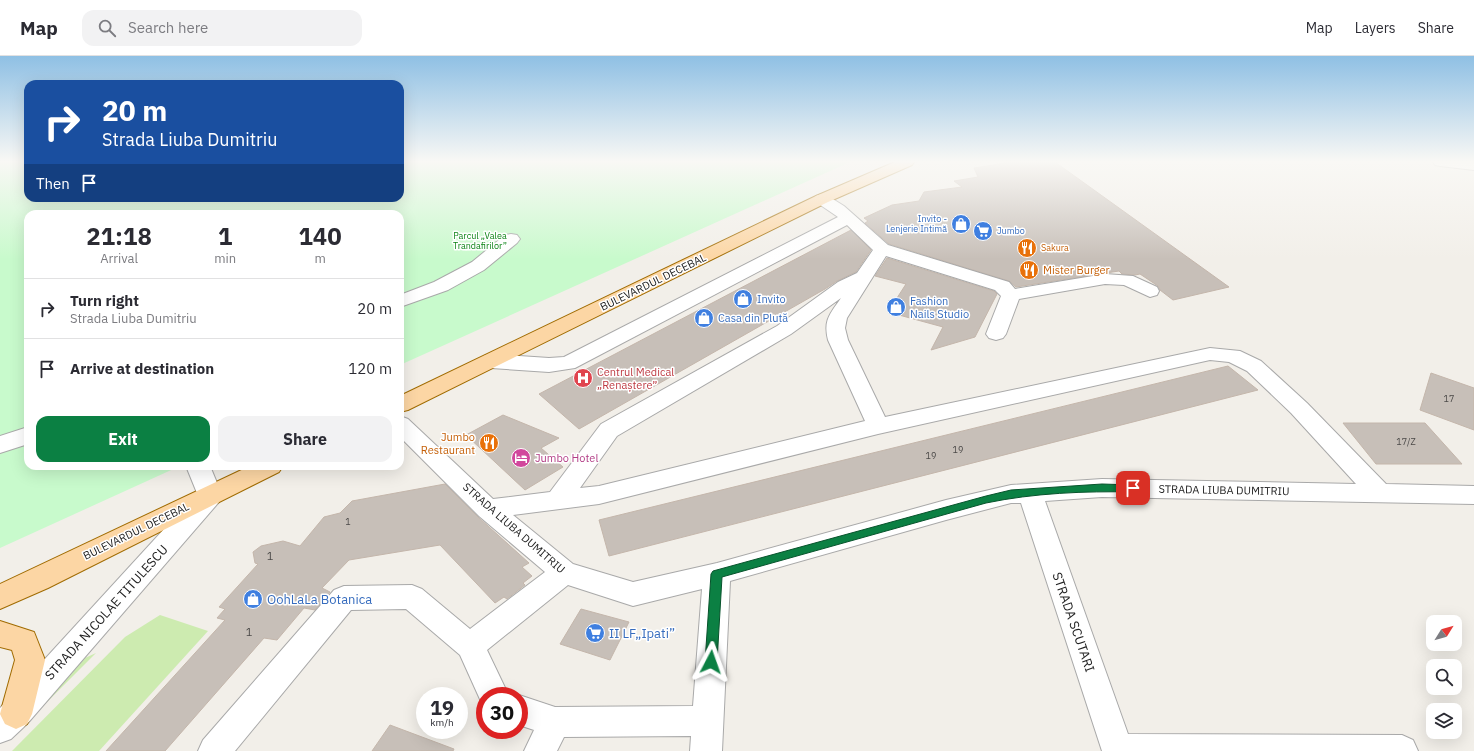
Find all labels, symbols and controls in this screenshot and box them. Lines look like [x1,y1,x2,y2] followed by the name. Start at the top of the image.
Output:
[82,10,362,46] search box
[20,16,58,40] text: Map
[96,17,118,39] icon: search
[128,18,208,37] text: Search here
[1306,19,1333,37] text: Map
[1355,19,1396,37] text: Layers
[1418,19,1454,37] text: Share
[102,92,167,129] text: 20 m
[36,96,88,148] icon: right
[102,128,277,151] text: Strada Liuba Dumitriu
[78,172,100,194] icon: arrive
[36,174,70,193] text: Then
[886,213,947,234] place label: Invito - Lenjerie Intimă
[950,213,972,235] shop icon: Invito - Lenjerie Intimă
[86,220,152,252] text: 21:18
[218,220,232,252] text: 1
[298,220,342,252] text: 140
[972,220,994,242] supermarket icon: Jumbo
[997,225,1025,236] place label: Jumbo
[453,230,507,251] park label: Parcul „Valea Trandafirilor”
[1016,237,1038,259] restaurant icon: Sakura
[1041,242,1069,253] place label: Sakura
[100,250,138,267] text: Arrival
[214,250,236,267] text: min
[314,250,326,267] text: m
[598,250,709,314] street label: BULEVARDUL DECEBAL
[1018,259,1040,281] restaurant icon: Mister Burger
[1043,263,1109,277] place label: Mister Burger
[732,288,754,310] shop icon: Invito
[70,291,139,310] text: Turn right
[757,292,786,306] place label: Invito
[910,294,969,321] place label: Fashion Nails Studio
[885,296,907,318] shop icon: Fashion Nails Studio
[36,298,58,320] icon: right
[357,299,392,318] text: 20 m
[693,307,715,329] shop icon: Casa din Plută
[70,310,197,327] text: Strada Liuba Dumitriu
[718,311,788,325] place label: Casa din Plută
[36,358,58,380] icon: arrive
[70,359,214,378] text: Arrive at destination
[348,359,392,378] text: 120 m
[597,365,674,392] place label: Centrul Medical „Renaștere”
[572,367,594,389] hospital icon: Centrul Medical „Renaștere”
[1444,393,1454,404] house number: 17
[36,416,210,462] button: Exit
[218,416,392,462] button: Share
[421,430,475,457] place label: Jumbo Restaurant
[478,432,500,454] restaurant icon: Jumbo Restaurant
[1396,436,1416,447] house number: 17/Z
[953,444,963,455] house number: 19
[510,447,532,469] hotel icon: Jumbo Hotel
[926,450,936,461] house number: 19
[535,451,598,465] place label: Jumbo Hotel
[1116,471,1150,505] pin
[1122,477,1144,499] icon: arrive
[460,480,568,576] street label: STRADA LIUBA DUMITRIU
[1158,482,1290,498] street label: STRADA LIUBA DUMITRIU
[81,499,192,563] street label: BULEVARDUL DECEBAL
[345,516,351,527] house number: 1
[41,541,172,683] street label: STRADA NICOLAE TITULESCU
[267,549,274,563] house number: 1
[1049,570,1099,674] street label: STRADA SCUTARI
[242,588,264,610] shop icon: OohLaLa Botanica
[267,591,372,608] place label: OohLaLa Botanica
[1426,615,1462,651] north arrow
[1426,615,1462,739] map controls
[584,622,606,644] supermarket icon: II LF„Ipati”
[246,625,253,639] house number: 1
[609,625,675,642] place label: II LF„Ipati”
[690,641,732,683] position arrow
[1426,659,1462,695] button: search
[476,687,528,739] speed limit sign: 30
[430,694,454,721] text: 19
[1426,703,1462,739] button: layers
[430,716,454,729] text: km/h

